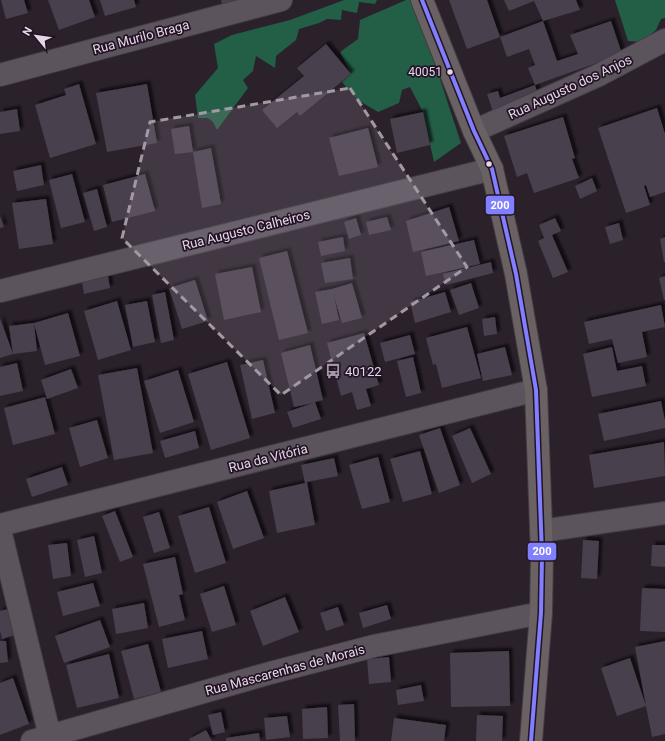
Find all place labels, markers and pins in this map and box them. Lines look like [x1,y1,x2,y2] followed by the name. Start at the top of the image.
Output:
[408,65,442,79] place label: 40051
[445,67,455,77] marker: 40051
[484,159,494,169] unlabelled marker
[324,362,342,380] bus stop icon: 40122
[345,364,382,379] place label: 40122

